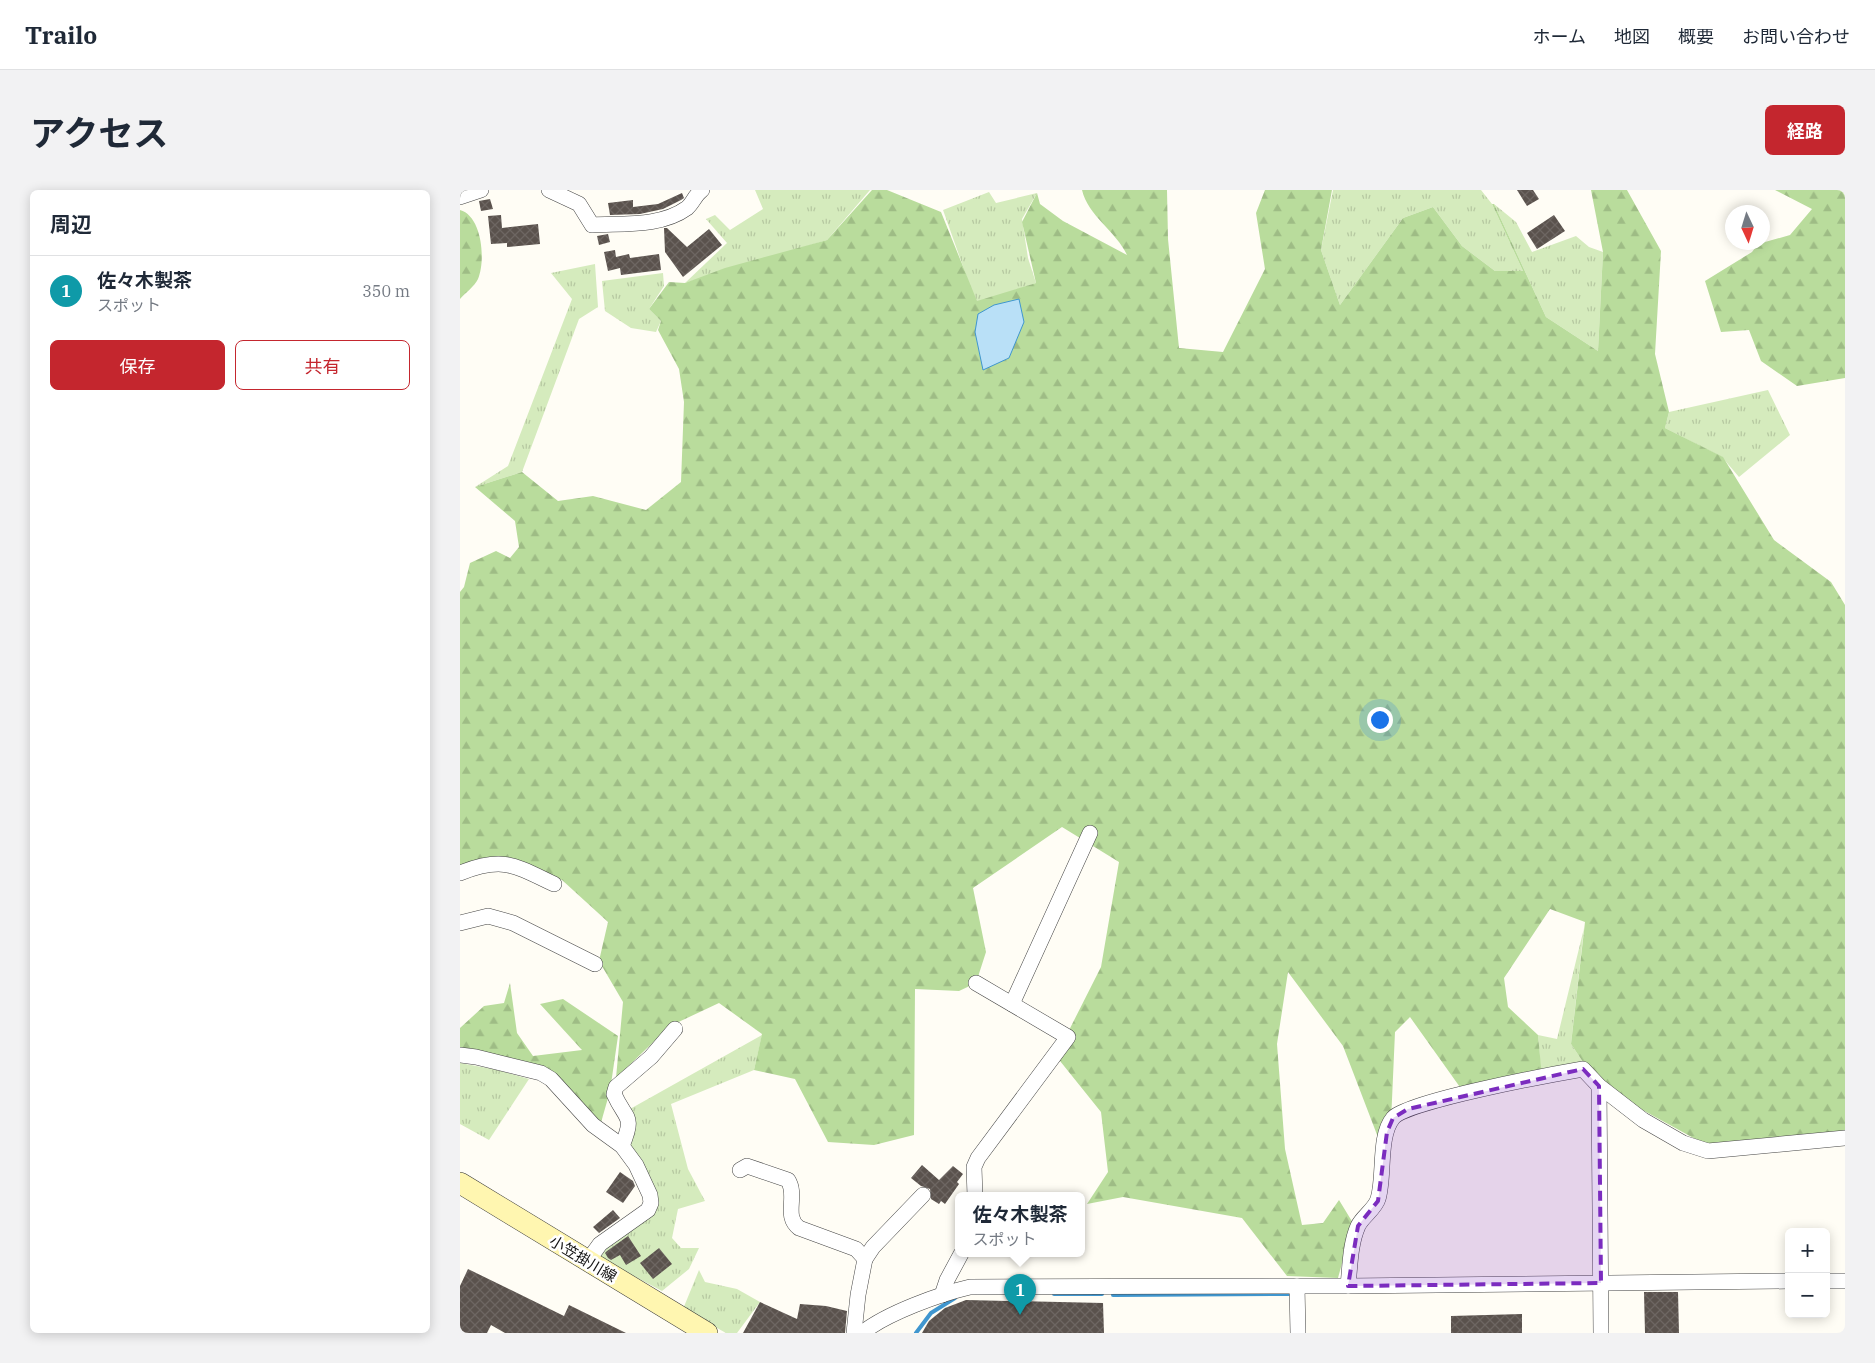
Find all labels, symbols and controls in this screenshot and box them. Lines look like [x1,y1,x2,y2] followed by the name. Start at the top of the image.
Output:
[25,19,97,51] text: Trailo
[1533,25,1586,48] text: ホーム
[1614,25,1650,48] text: 地図
[1678,25,1714,48] text: 概要
[1742,25,1850,48] text: お問い合わせ
[1765,105,1845,155] button: 経路
[30,110,168,156] text: アクセス
[1725,205,1770,250] north arrow
[50,210,92,238] text: 周辺
[97,268,192,292] text: 佐々木製茶
[61,281,71,301] text: 1
[362,281,410,301] text: 350 m
[97,295,161,315] text: スポット
[50,340,225,390] button: 保存
[235,340,410,390] button: 共有
[1367,707,1393,733] your location
[955,1192,1085,1257] popup
[972,1202,1068,1226] text: 佐々木製茶
[1785,1228,1830,1318] map controls
[1785,1228,1830,1273] button: +
[972,1229,1037,1249] text: スポット
[546,1231,620,1286] street label: 小笠掛川線
[1785,1273,1830,1318] button: −
[1004,1274,1036,1315] pin: 1

